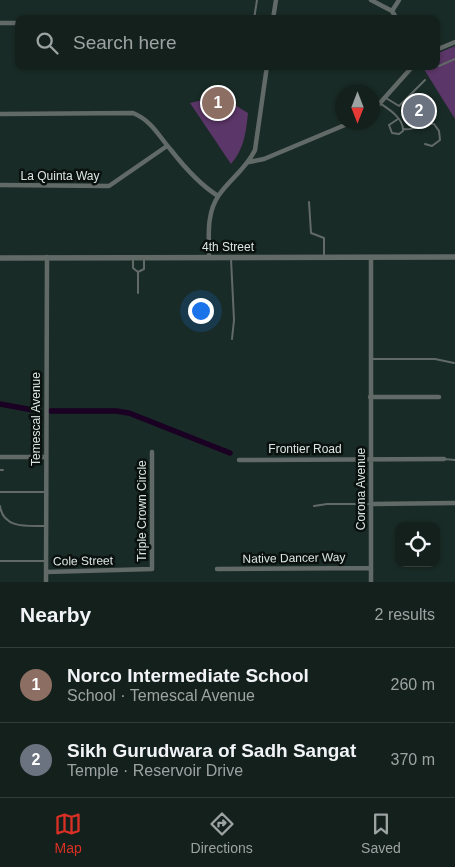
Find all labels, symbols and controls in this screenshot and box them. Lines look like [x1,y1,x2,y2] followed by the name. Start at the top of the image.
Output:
[15,15,440,70] search box
[33,29,61,57] icon: search
[73,32,177,53] text: Search here
[202,84,234,122] pin: 1
[335,85,380,130] north arrow
[403,92,435,130] pin: 2
[21,169,99,183] street label: La Quinta Way
[202,240,255,254] street label: 4th Street
[188,298,214,324] your location
[29,372,43,466] street label: Temescal Avenue
[268,442,342,456] street label: Frontier Road
[354,447,368,530] street label: Corona Avenue
[135,460,149,562] street label: Triple Crown Circle
[395,522,440,567] map controls
[395,522,440,567] button: locate
[242,550,346,566] street label: Native Dancer Way
[53,553,114,569] street label: Cole Street
[20,603,91,626] text: Nearby
[375,606,435,623] text: 2 results
[67,665,309,686] text: Norco Intermediate School
[32,676,40,693] text: 1
[391,676,435,693] text: 260 m
[67,687,255,704] text: School · Temescal Avenue
[67,740,356,761] text: Sikh Gurudwara of Sadh Sangat
[32,751,40,768] text: 2
[391,751,435,768] text: 370 m
[67,762,243,779] text: Temple · Reservoir Drive
[54,810,82,856] tab: Map
[191,810,253,856] tab: Directions
[361,810,401,856] tab: Saved

